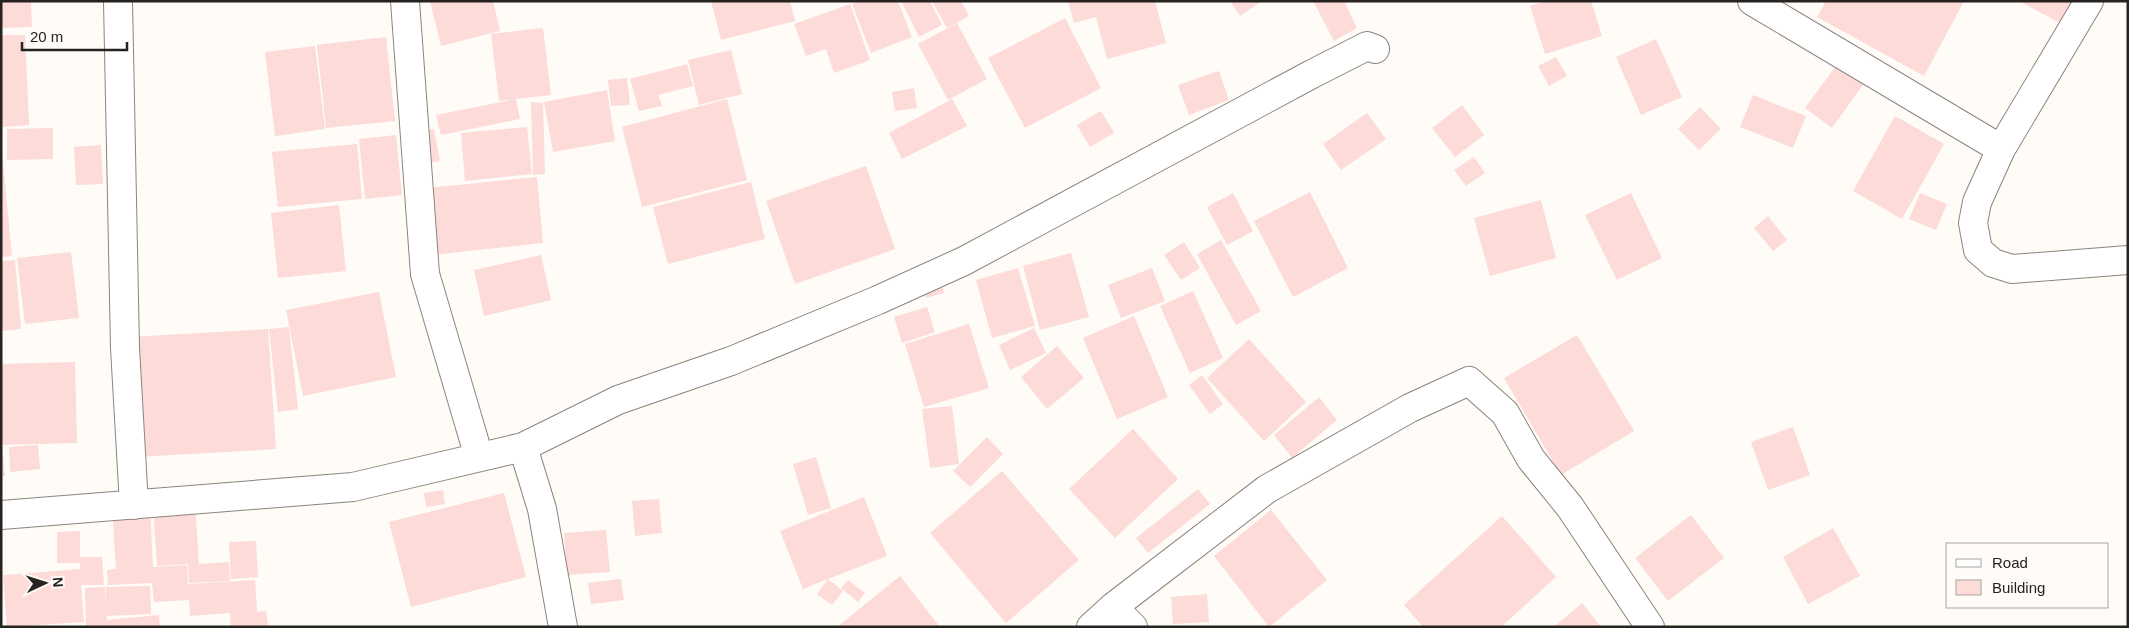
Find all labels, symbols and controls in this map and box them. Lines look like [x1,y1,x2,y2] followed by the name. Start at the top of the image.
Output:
[22,20,128,52] scale bar
[30,28,63,45] text: 20 m
[1946,543,2109,608] legend
[1992,554,2028,571] text: Road
[20,558,70,608] north arrow
[50,576,66,588] text: N
[1992,579,2045,596] text: Building

